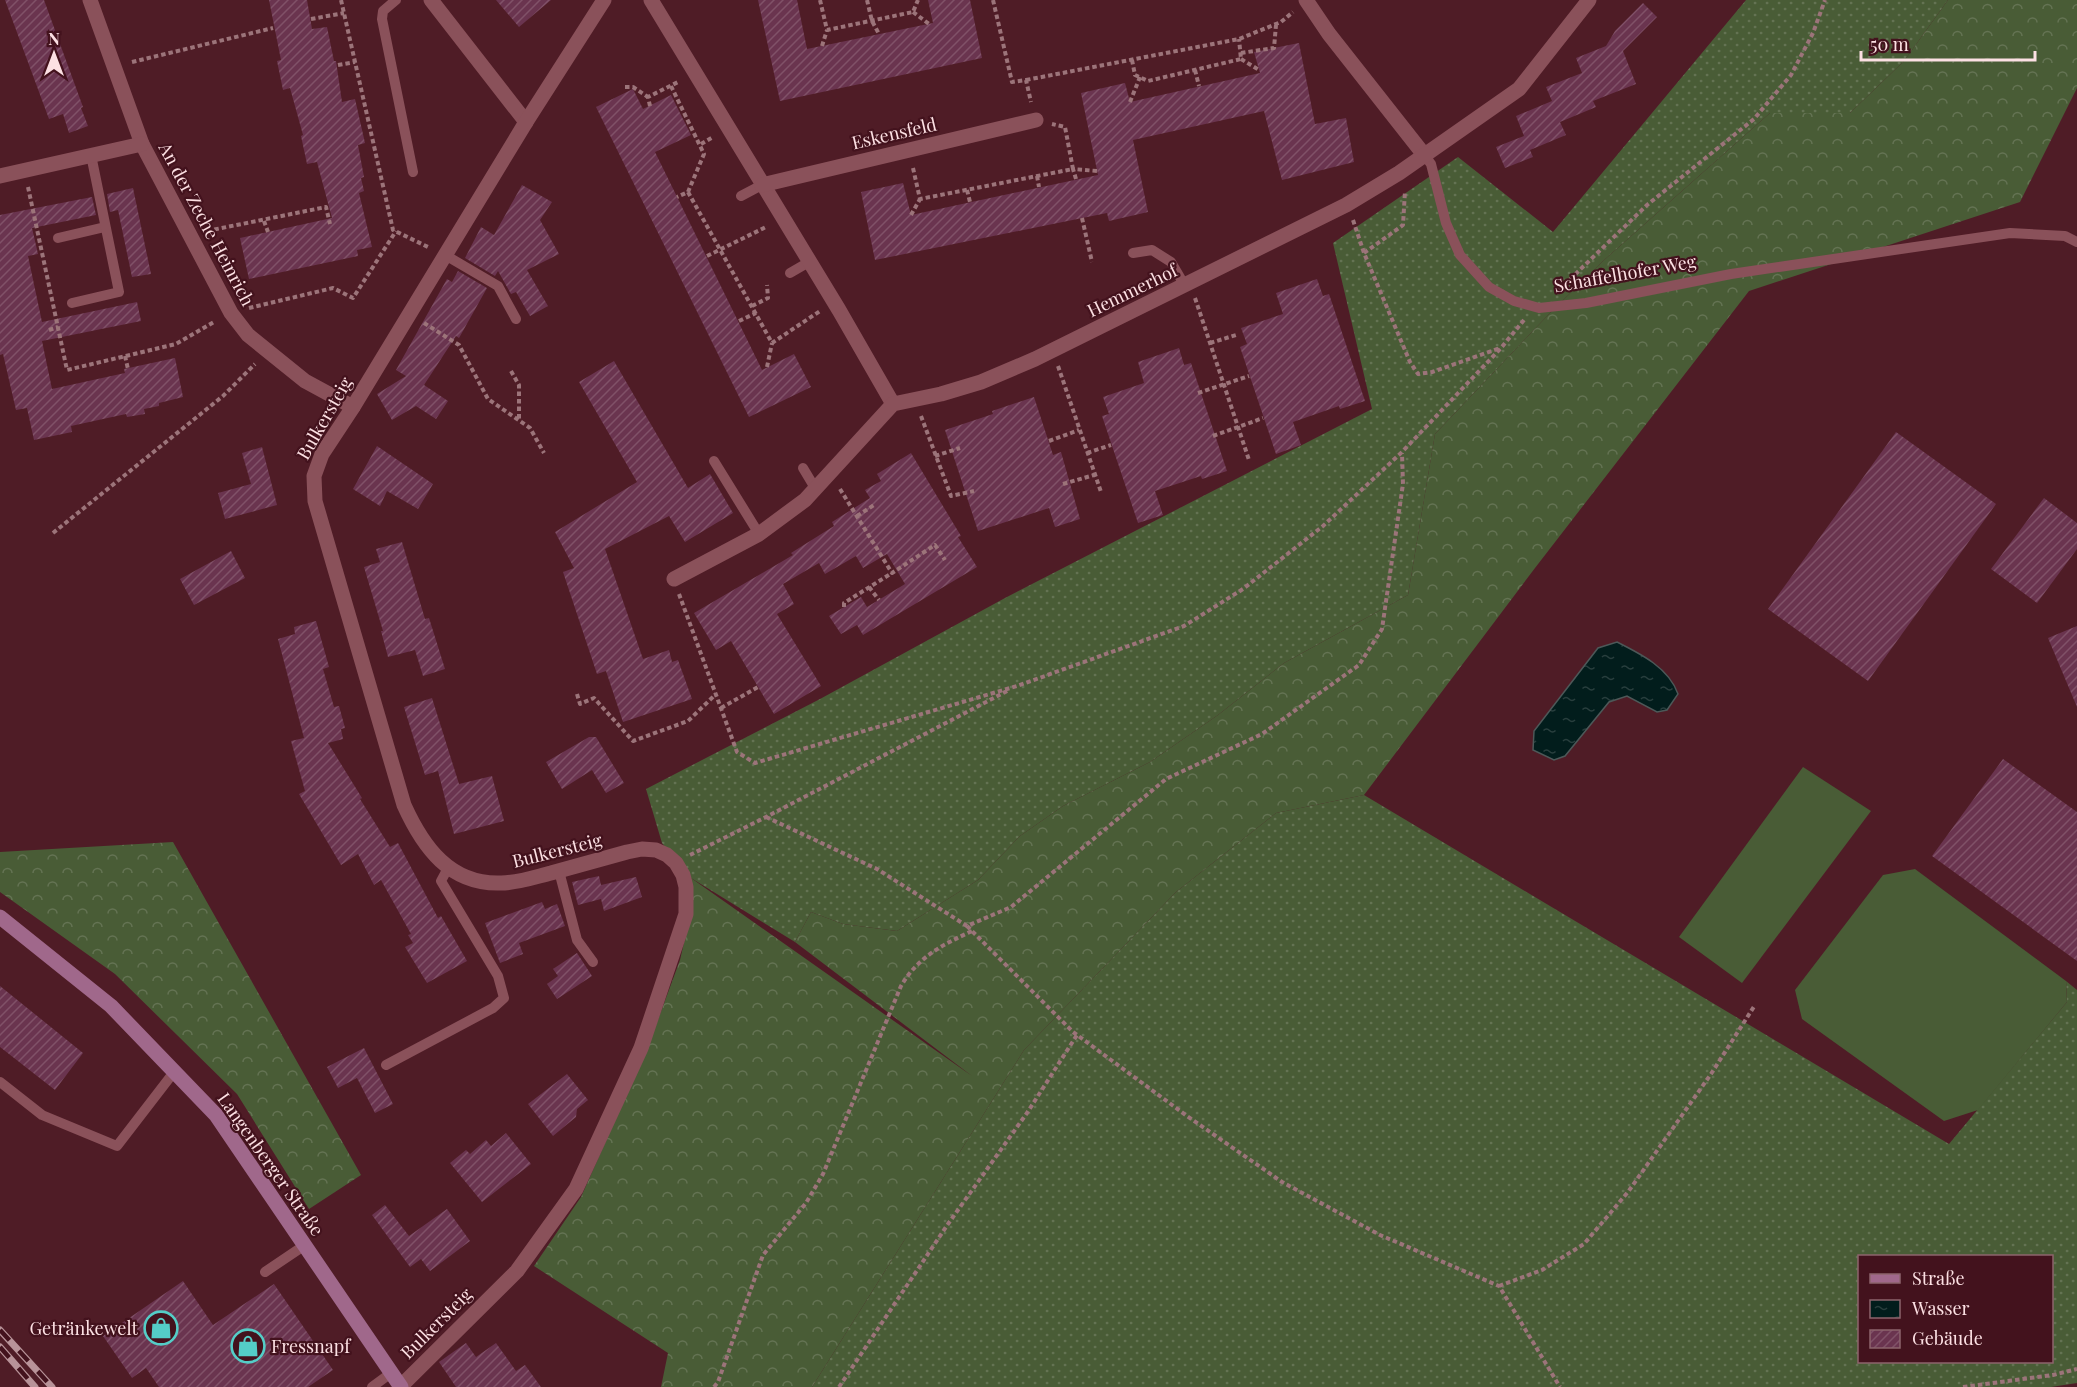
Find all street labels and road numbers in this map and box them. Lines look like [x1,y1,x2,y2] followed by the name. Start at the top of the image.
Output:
[849,111,939,154] street label: Eskensfeld
[153,137,260,310] street label: An der Zeche Heinrich
[1552,249,1699,297] street label: Schaffelhofer Weg
[1083,257,1183,322] street label: Hemmerhof
[291,372,358,464] street label: Bulkersteig
[510,827,605,873] street label: Bulkersteig
[212,1088,330,1240] street label: Langenberger Straße
[395,1282,477,1364] street label: Bulkersteig

